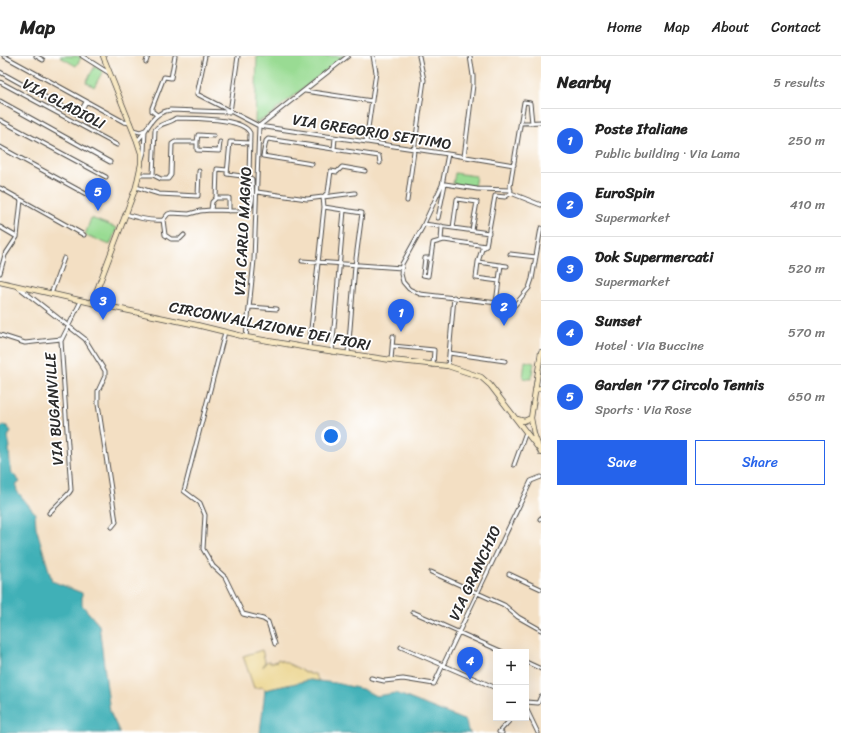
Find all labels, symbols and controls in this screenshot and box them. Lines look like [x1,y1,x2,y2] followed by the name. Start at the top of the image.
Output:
[20,11,55,44] text: Map
[607,15,642,40] text: Home
[664,15,690,40] text: Map
[712,15,749,40] text: About
[771,15,821,40] text: Contact
[557,67,611,97] text: Nearby
[18,71,110,137] street label: VIA GLADIOLI
[773,71,825,94] text: 5 results
[291,107,453,157] street label: VIA GREGORIO SETTIMO
[595,116,688,142] text: Poste Italiane
[567,129,573,152] text: 1
[788,129,825,152] text: 250 m
[595,142,740,165] text: Public building · Via Lama
[227,166,259,296] street label: VIA CARLO MAGNO
[85,178,111,211] pin: 5
[595,180,655,206] text: EuroSpin
[566,193,574,216] text: 2
[790,193,825,216] text: 410 m
[595,206,670,229] text: Supermarket
[595,244,713,270] text: Dok Supermercati
[566,257,574,280] text: 3
[788,257,825,280] text: 520 m
[595,270,670,293] text: Supermarket
[90,287,116,320] pin: 3
[491,293,517,326] pin: 2
[167,294,373,358] street label: CIRCONVALLAZIONE DEI FIORI
[388,299,414,332] pin: 1
[595,308,641,334] text: Sunset
[566,321,574,344] text: 4
[788,321,825,344] text: 570 m
[595,334,704,357] text: Hotel · Via Buccine
[37,350,71,466] street label: VIA BUGANVILLE
[595,372,764,398] text: Garden '77 Circolo Tennis
[566,385,574,408] text: 5
[788,385,825,408] text: 650 m
[595,398,692,421] text: Sports · Via Rose
[321,426,341,446] your location
[557,440,687,485] button: Save
[695,440,825,485] button: Share
[442,521,509,625] street label: VIA GRANCHIO
[457,647,483,680] pin: 4
[493,649,529,721] map controls
[493,649,529,685] button: +
[493,685,529,721] button: −

